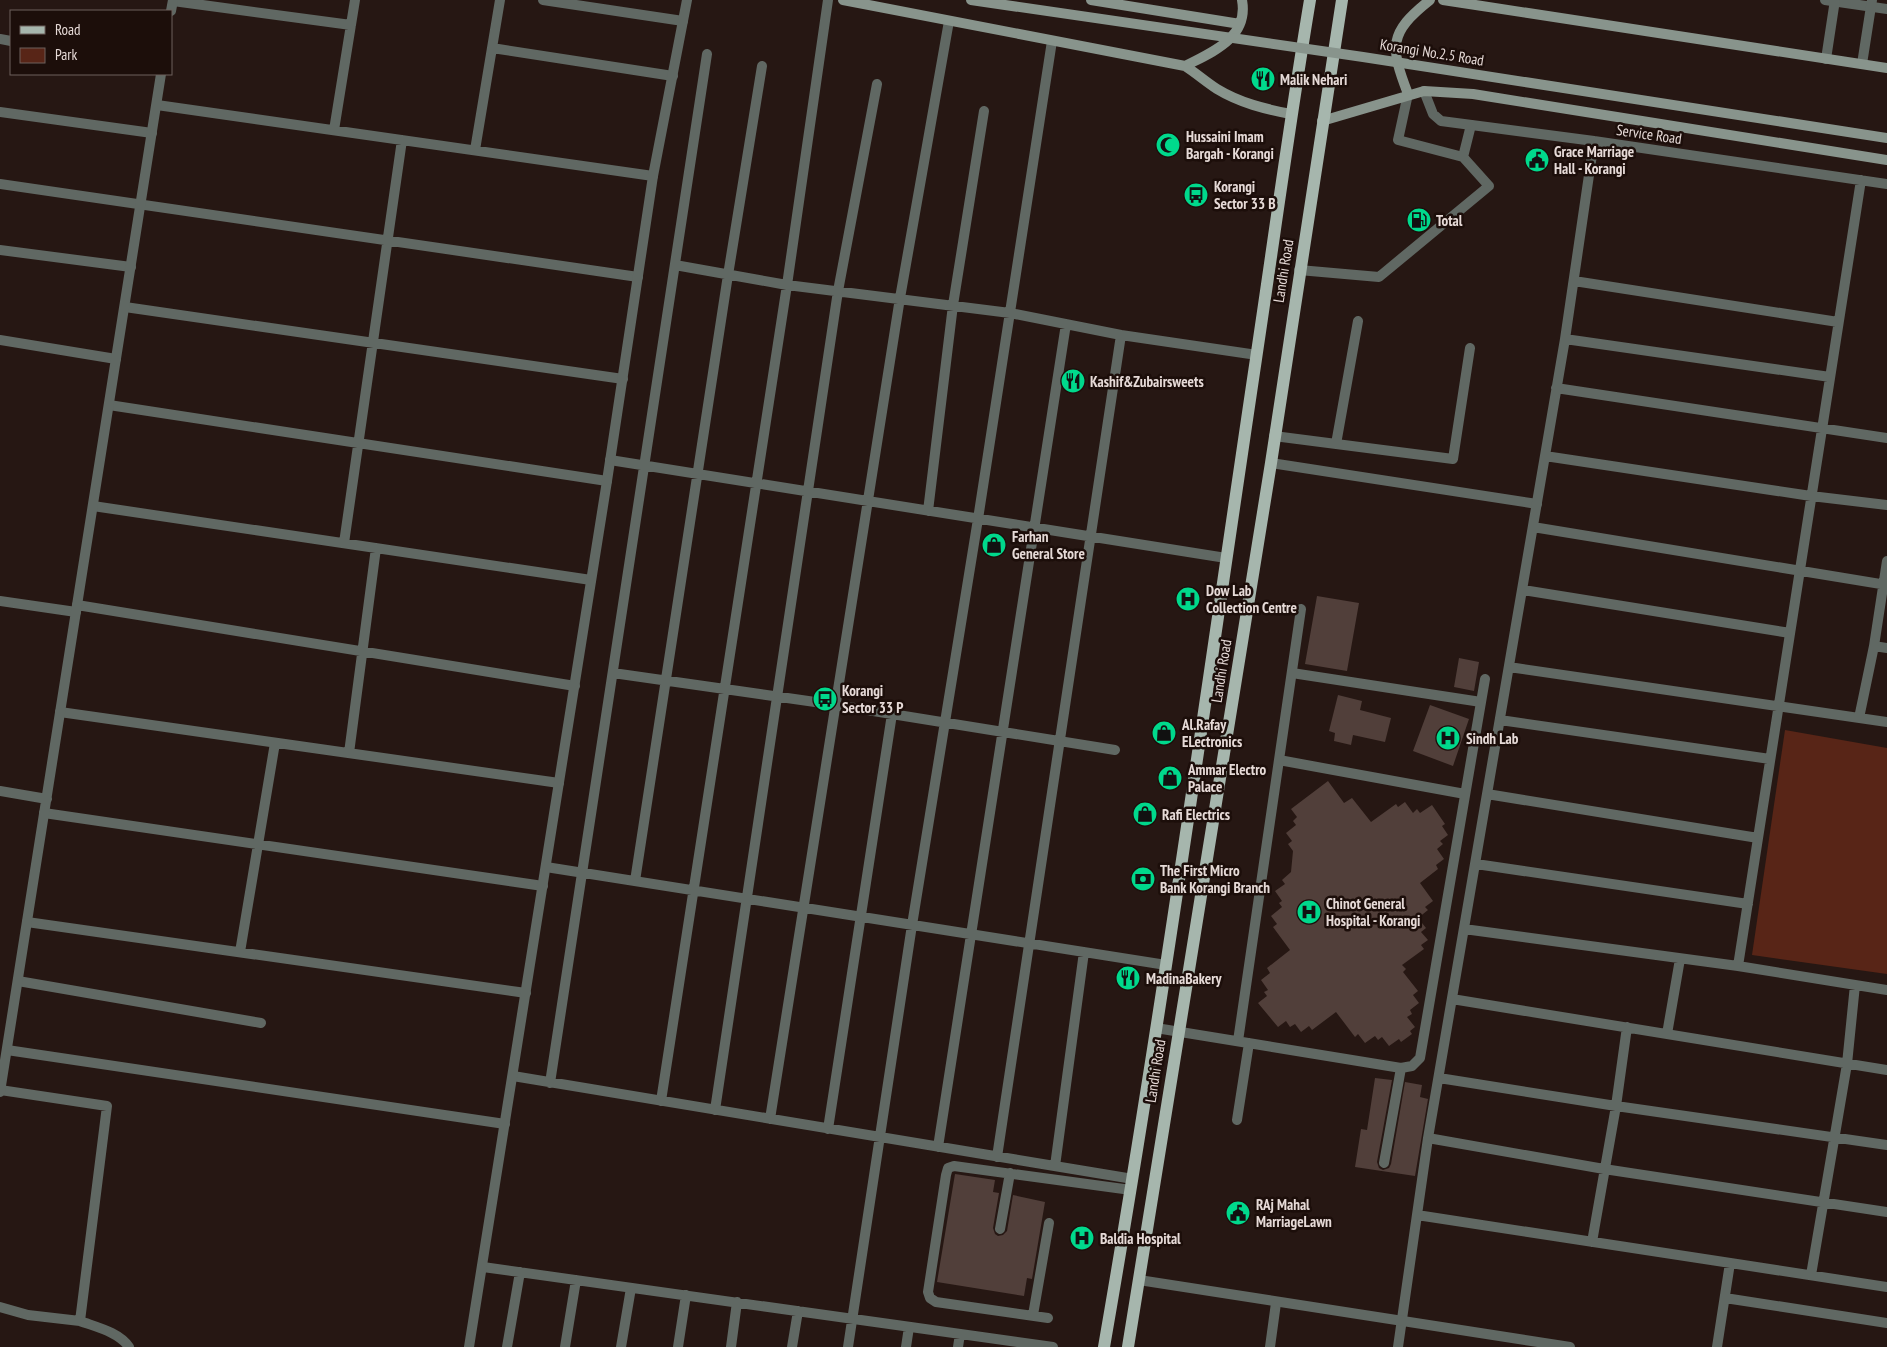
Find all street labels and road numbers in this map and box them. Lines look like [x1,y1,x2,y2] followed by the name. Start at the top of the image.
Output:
[1379,34,1485,70] street label: Korangi No.2.5 Road
[1615,120,1683,148] street label: Service Road
[1269,238,1297,304] street label: Landhi Road
[1207,638,1235,704] street label: Landhi Road
[1141,1038,1169,1104] street label: Landhi Road

